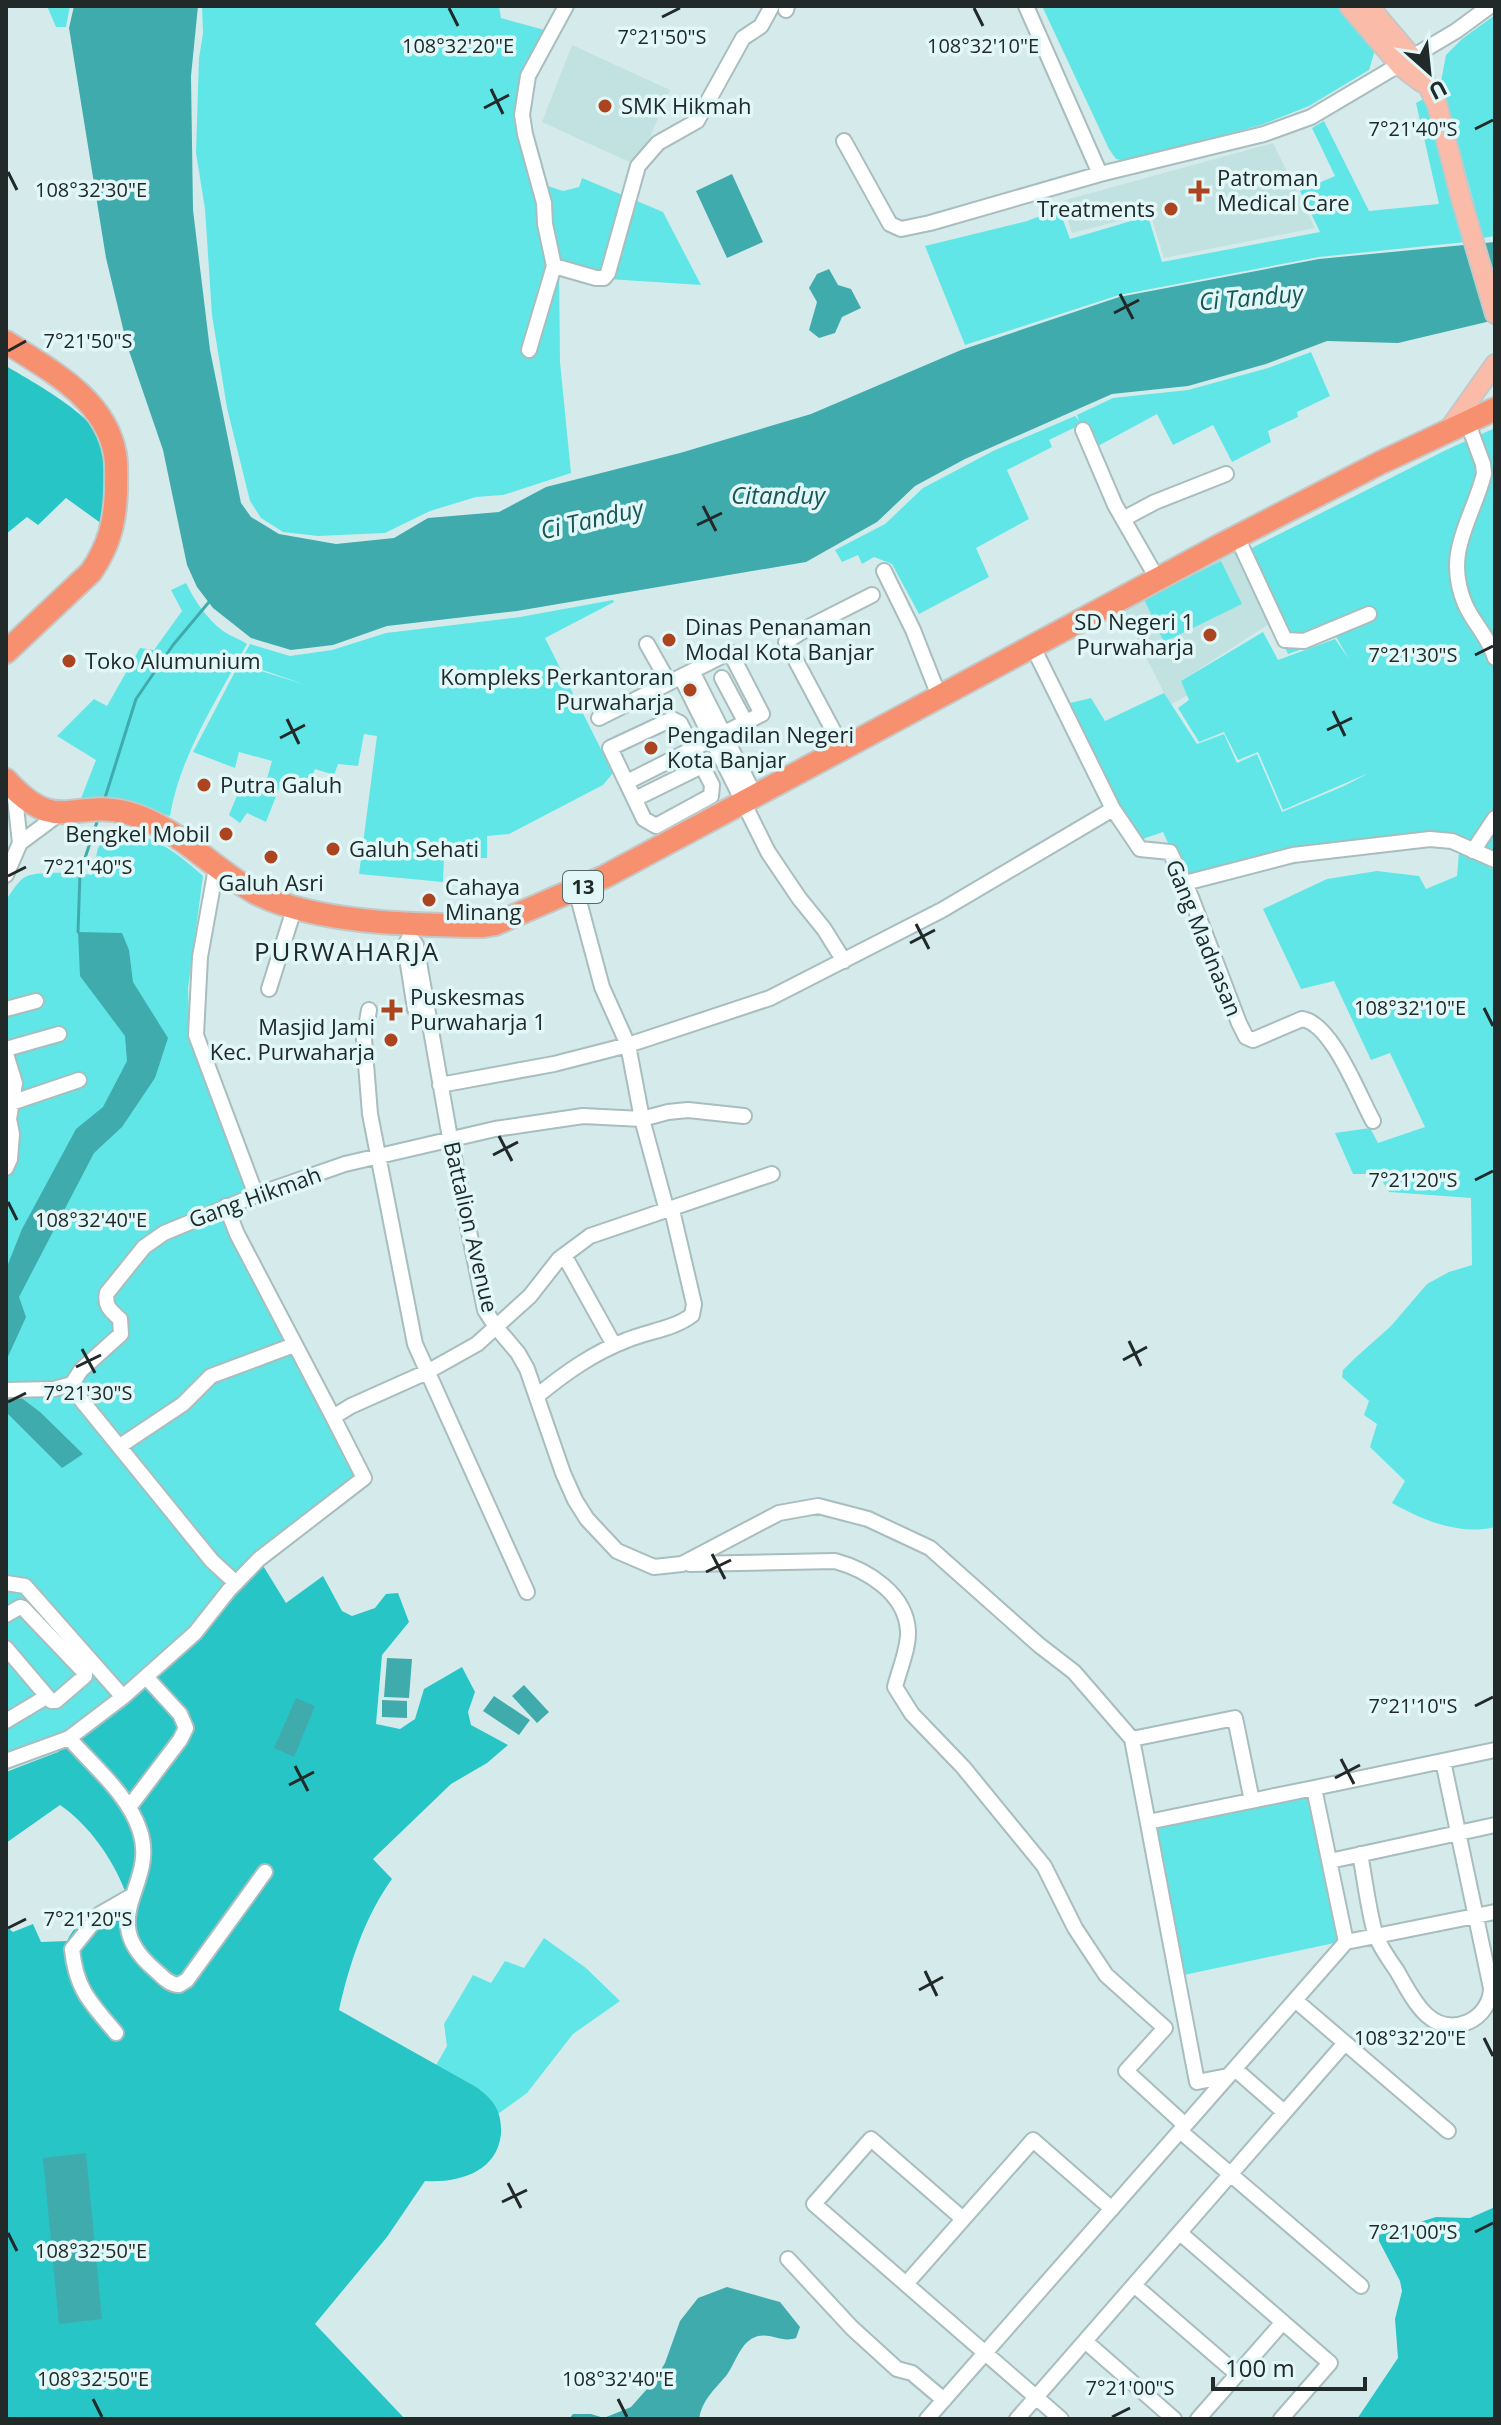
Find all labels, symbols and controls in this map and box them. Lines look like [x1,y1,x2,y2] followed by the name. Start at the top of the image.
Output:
[617,23,707,50] text: 7°21'50"S
[402,32,514,59] text: 108°32'20"E
[927,32,1039,59] text: 108°32'10"E
[1389,32,1469,112] north arrow
[1424,74,1453,108] text: U
[621,90,751,120] place label: SMK Hikmah
[596,97,614,115] marker: SMK Hikmah
[1368,115,1458,142] text: 7°21'40"S
[1217,162,1350,217] place label: Patroman Medical Care
[35,176,147,203] text: 108°32'30"E
[1188,180,1210,202] marker: Patroman Medical Care
[1037,193,1155,223] place label: Treatments
[1162,200,1180,218] marker: Treatments
[1197,275,1306,317] water label: Ci Tanduy
[43,327,133,354] text: 7°21'50"S
[731,478,827,511] water label: Citanduy
[537,490,648,546] water label: Ci Tanduy
[1074,606,1194,661] place label: SD Negeri 1 Purwaharja
[685,611,874,666] place label: Dinas Penanaman Modal Kota Banjar
[1201,626,1219,644] marker: SD Negeri 1 Purwaharja
[660,631,678,649] marker: Dinas Penanaman Modal Kota Banjar
[1368,641,1458,668] text: 7°21'30"S
[85,645,261,675] place label: Toko Alumunium
[60,652,78,670] marker: Toko Alumunium
[440,661,674,716] place label: Kompleks Perkantoran Purwaharja
[681,681,699,699] marker: Kompleks Perkantoran Purwaharja
[667,719,854,774] place label: Pengadilan Negeri Kota Banjar
[642,739,660,757] marker: Pengadilan Negeri Kota Banjar
[220,769,342,799] place label: Putra Galuh
[195,776,213,794] marker: Putra Galuh
[65,818,210,848] place label: Bengkel Mobil
[217,825,235,843] marker: Bengkel Mobil
[349,833,479,863] place label: Galuh Sehati
[324,840,342,858] marker: Galuh Sehati
[262,848,280,866] marker: Galuh Asri
[43,853,133,880] text: 7°21'40"S
[1160,855,1250,1021] street label: Gang Madnasan
[218,867,324,897] place label: Galuh Asri
[445,871,522,926] place label: Cahaya Minang
[563,871,603,903] road number: 13
[420,891,438,909] marker: Cahaya Minang
[254,933,440,969] district label: PURWAHARJA
[410,981,546,1036] place label: Puskesmas Purwaharja 1
[1354,994,1466,1021] text: 108°32'10"E
[381,999,403,1021] marker: Puskesmas Purwaharja 1
[210,1011,375,1066] place label: Masjid Jami Kec. Purwaharja
[382,1031,400,1049] marker: Masjid Jami Kec. Purwaharja
[438,1138,506,1315] street label: Battalion Avenue
[184,1158,325,1234] street label: Gang Hikmah
[1368,1166,1458,1193] text: 7°21'20"S
[35,1206,147,1233] text: 108°32'40"E
[43,1379,133,1406] text: 7°21'30"S
[1368,1692,1458,1719] text: 7°21'10"S
[43,1905,133,1932] text: 7°21'20"S
[1354,2024,1466,2051] text: 108°32'20"E
[1368,2218,1458,2245] text: 7°21'00"S
[35,2237,147,2264] text: 108°32'50"E
[1213,2341,1365,2391] scale bar
[1225,2351,1295,2384] text: 100 m
[37,2365,149,2392] text: 108°32'50"E
[562,2365,674,2392] text: 108°32'40"E
[1085,2374,1175,2401] text: 7°21'00"S

